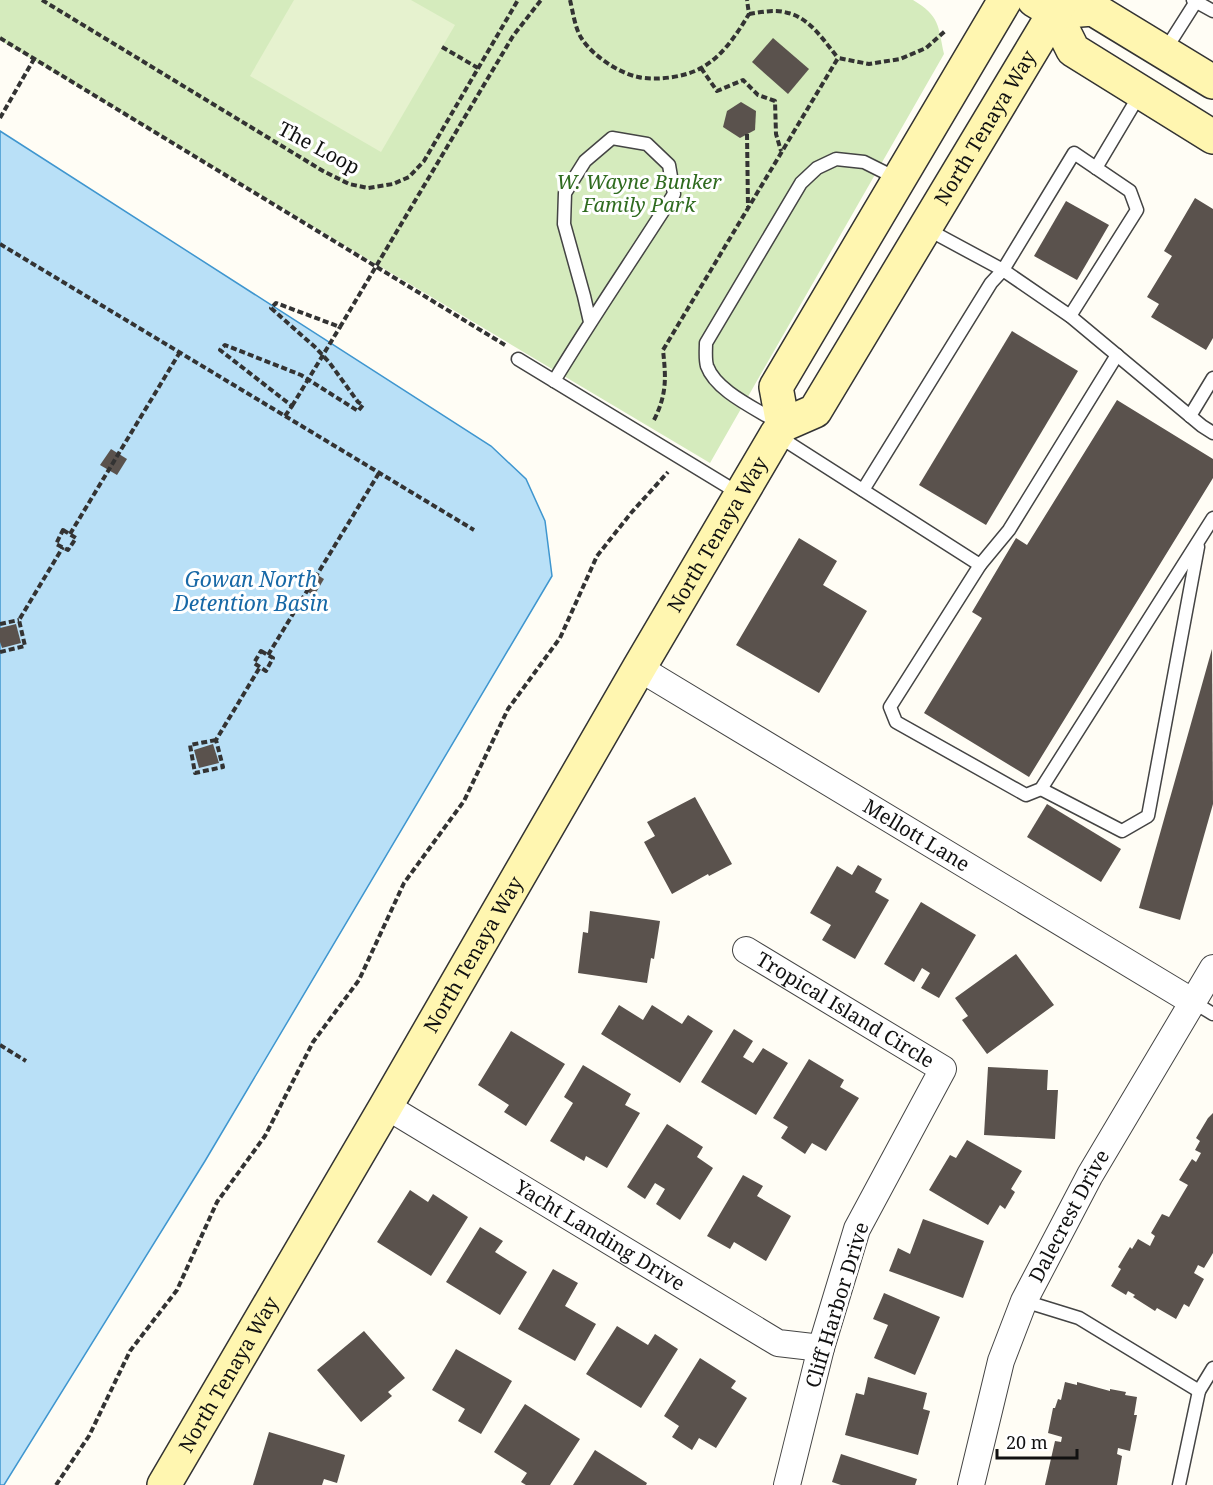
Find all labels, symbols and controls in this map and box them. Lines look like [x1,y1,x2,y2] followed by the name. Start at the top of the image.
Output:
[928,44,1042,210] street label: North Tenaya Way
[274,115,365,180] street label: The Loop
[556,168,722,218] park label: W. Wayne Bunker Family Park
[661,451,774,617] street label: North Tenaya Way
[172,565,329,617] water label: Gowan North Detention Basin
[858,792,975,877] street label: Mellott Lane
[417,871,529,1038] street label: North Tenaya Way
[751,945,940,1074] street label: Tropical Island Circle
[1022,1144,1115,1287] street label: Dalecrest Drive
[509,1173,690,1297] street label: Yacht Landing Drive
[798,1219,875,1391] street label: Cliff Harbor Drive
[172,1291,285,1457] street label: North Tenaya Way
[997,1422,1076,1460] scale bar
[1006,1430,1048,1454] text: 20 m

